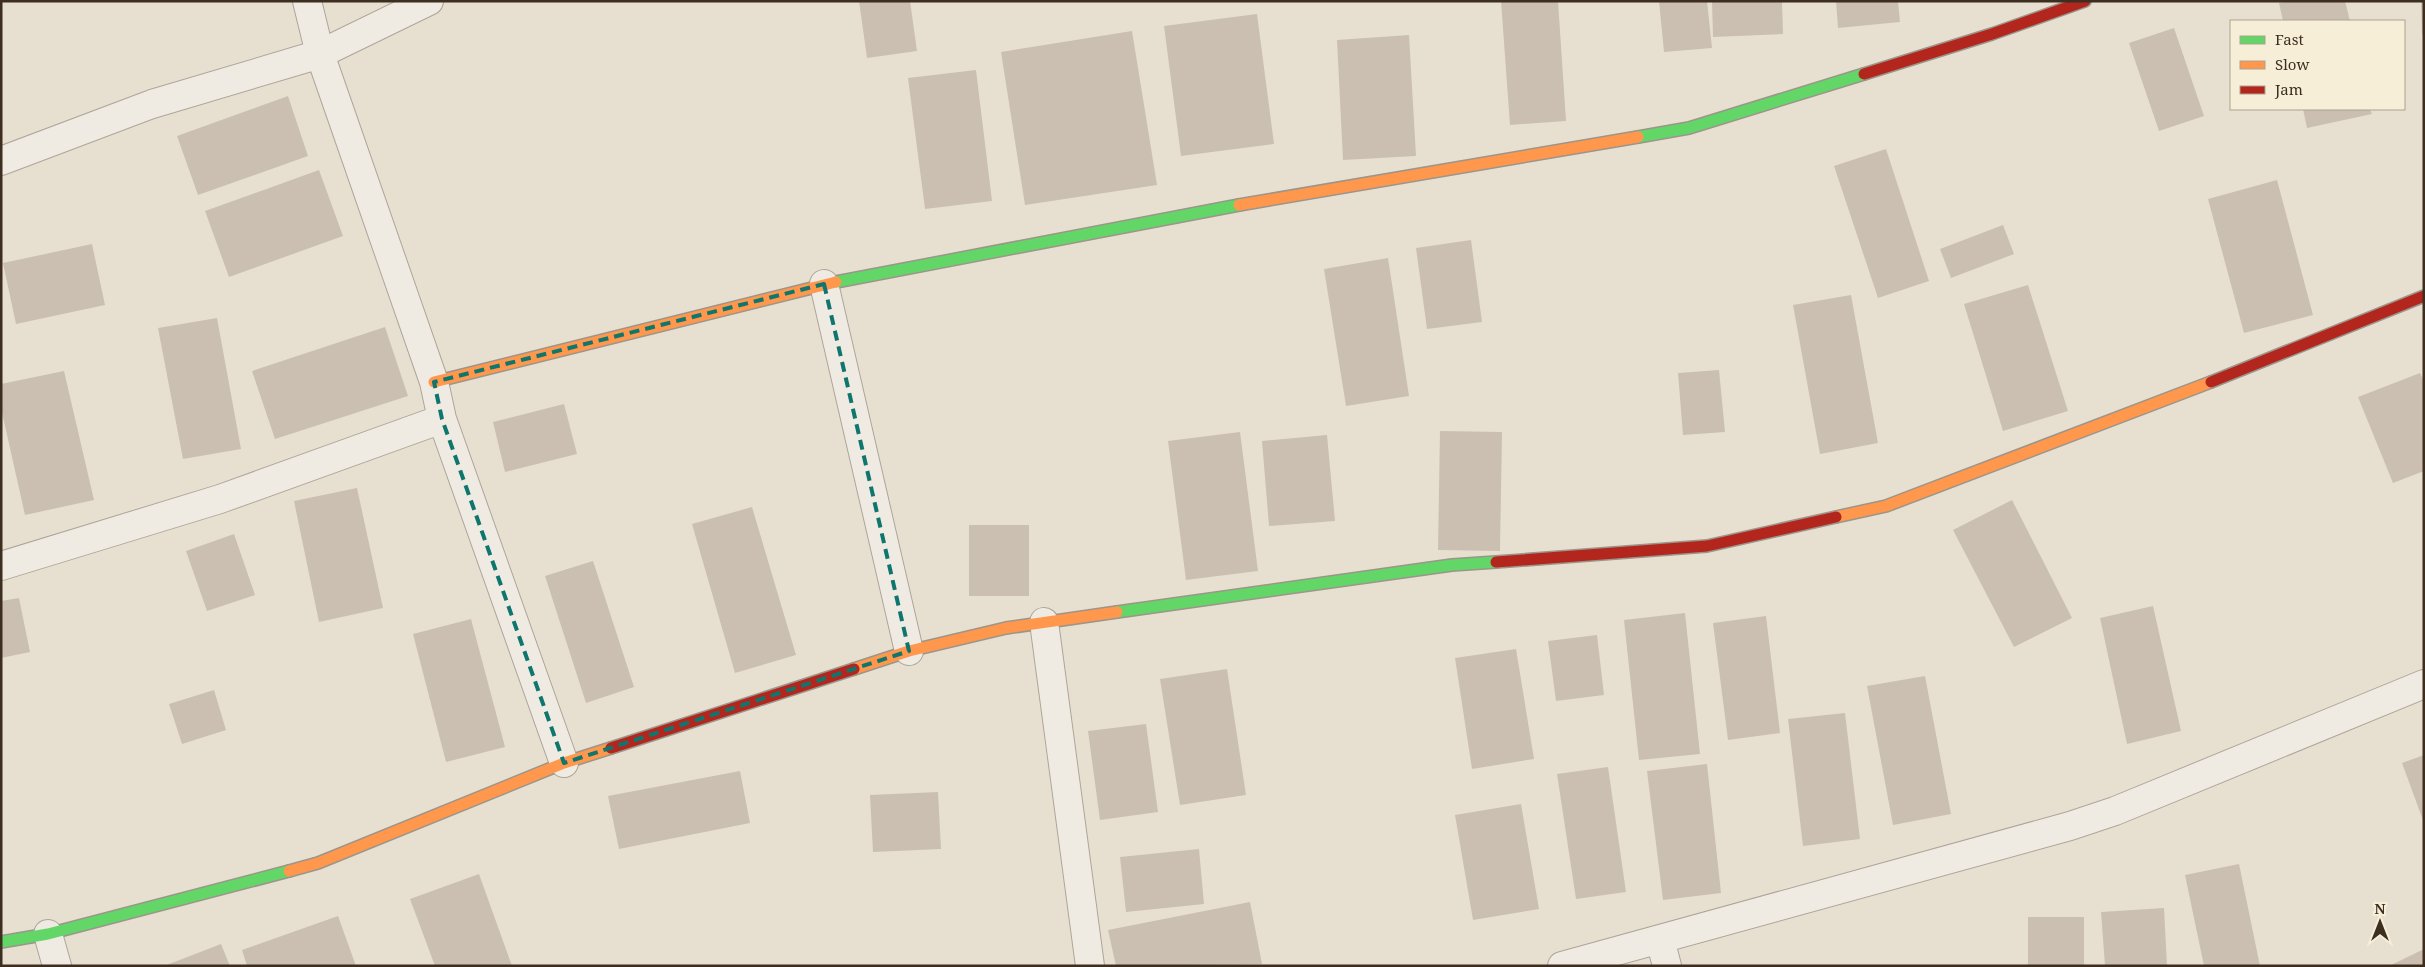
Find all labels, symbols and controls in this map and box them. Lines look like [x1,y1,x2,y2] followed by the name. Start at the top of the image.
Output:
[2230,20,2405,110] legend
[2275,29,2304,49] text: Fast
[2275,54,2309,74] text: Slow
[2274,79,2303,99] text: Jam
[2355,897,2405,947] north arrow
[2374,899,2386,918] text: N

